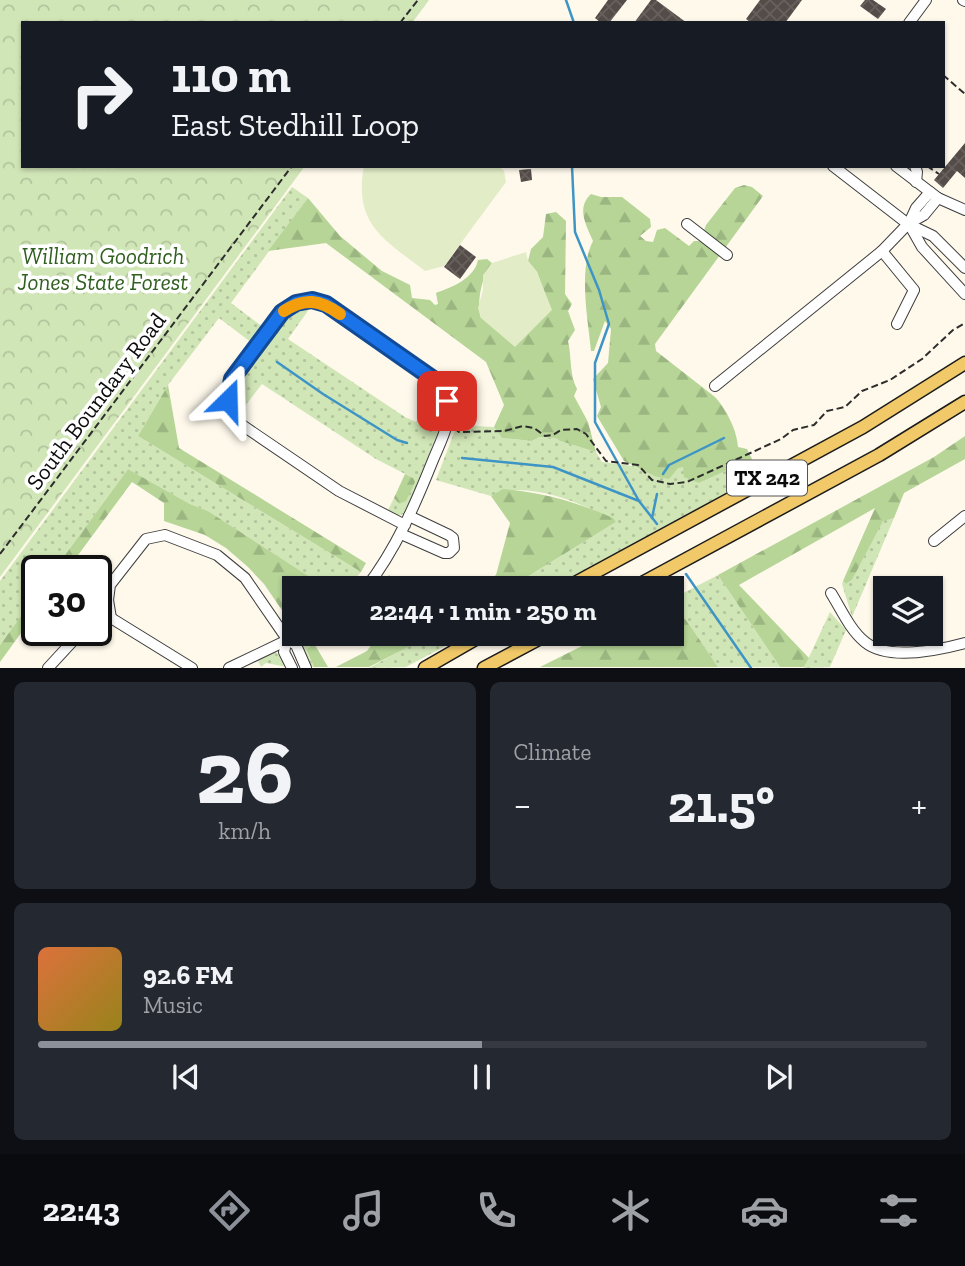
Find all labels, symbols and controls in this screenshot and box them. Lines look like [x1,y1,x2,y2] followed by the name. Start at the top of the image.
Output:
[171,46,291,105] text: 110 m
[56,49,147,140] icon: right
[171,106,419,144] text: East Stedhill Loop
[17,242,188,296] park label: William Goodrich Jones State Forest
[20,307,172,495] street label: South Boundary Road
[191,363,265,437] position arrow
[417,371,477,431] pin
[428,382,466,420] icon: arrive
[727,461,807,496] road number: TX 242
[21,555,112,646] speed limit sign: 30
[873,576,943,646] map controls
[873,576,943,646] button: layers
[370,595,596,627] text: 22:44 · 1 min · 250 m
[196,717,294,826] text: 26
[514,738,591,766] text: Climate
[668,773,775,835] text: 21.5°
[514,782,531,828] text: −
[911,782,927,828] text: +
[219,817,271,845] text: km/h
[143,959,233,991] text: 92.6 FM
[143,991,203,1019] text: Music
[167,1058,205,1096] icon: previous
[463,1058,501,1096] icon: pause
[760,1058,798,1096] icon: next
[205,1186,254,1235] icon: directions
[339,1186,388,1235] icon: music
[472,1186,521,1235] icon: phone
[606,1186,655,1235] icon: climate
[740,1186,789,1235] icon: car
[874,1186,923,1235] icon: filters
[42,1191,120,1229] text: 22:43

